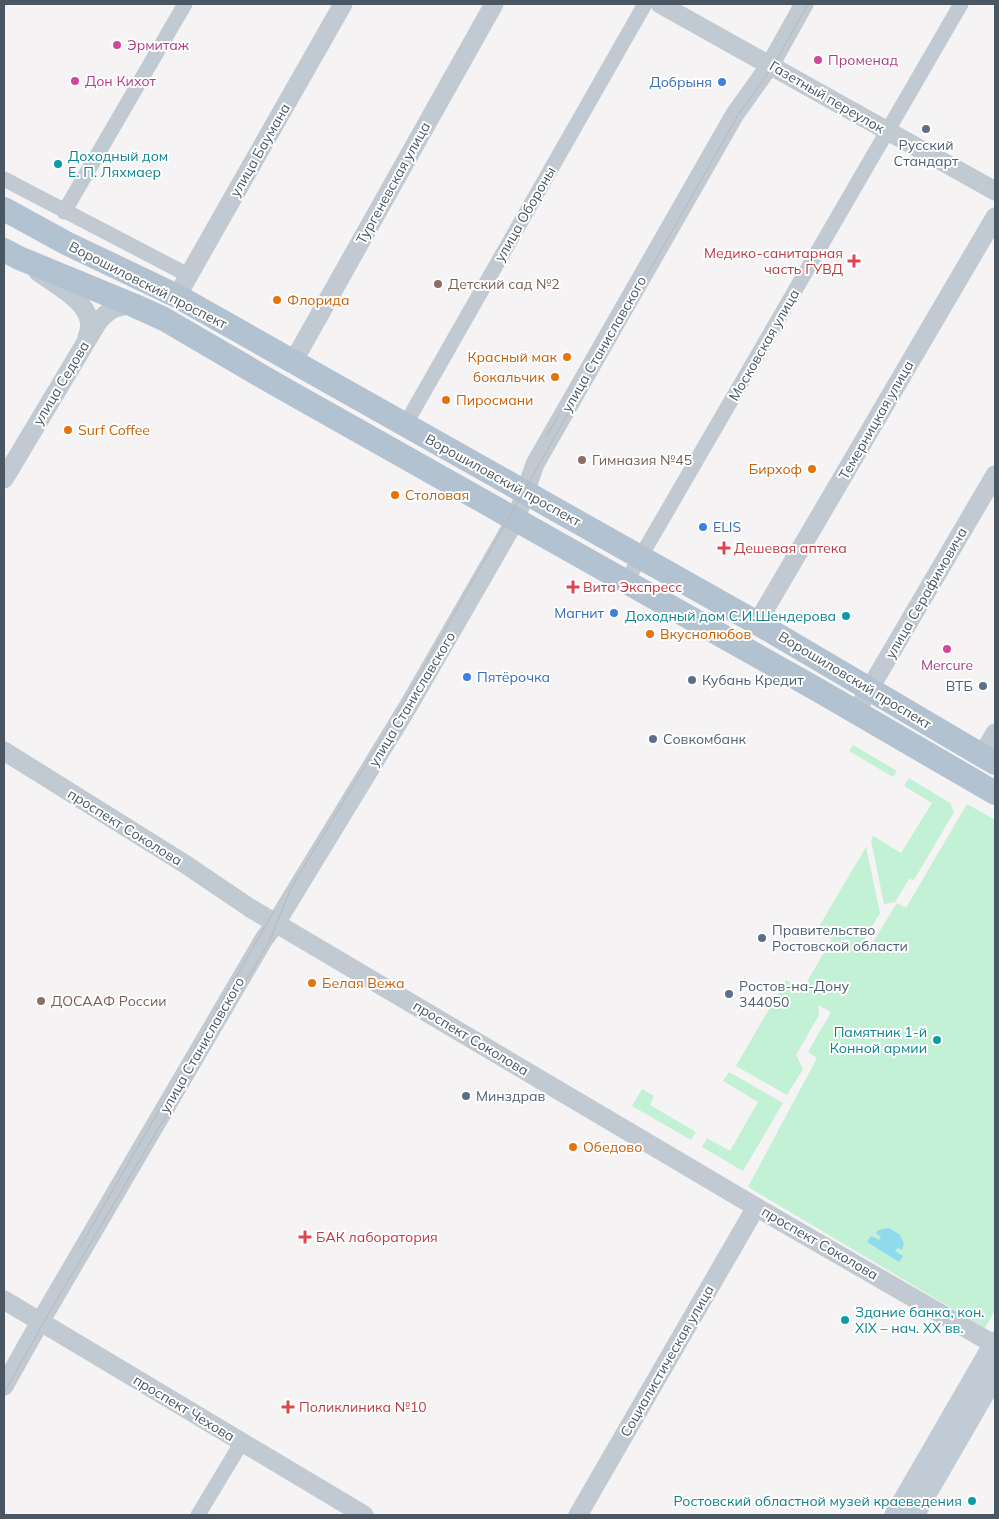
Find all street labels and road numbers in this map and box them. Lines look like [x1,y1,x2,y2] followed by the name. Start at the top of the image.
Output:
[766,57,888,137] street label: Газетный переулок
[226,100,294,200] street label: улица Баумана
[352,119,434,247] street label: Тургеневская улица
[490,163,560,265] street label: улица Обороны
[66,237,231,333] street label: Ворошиловский проспект
[558,273,650,415] street label: улица Станиславского
[725,286,803,404] street label: Московская улица
[29,338,93,428] street label: улица Седова
[835,357,917,483] street label: Темерницкая улица
[422,430,585,531] street label: Ворошиловский проспект
[881,524,971,662] street label: улица Серафимовича
[775,627,935,733] street label: Ворошиловский проспект
[365,628,459,770] street label: улица Станиславского
[64,785,186,869] street label: проспект Соколова
[156,974,248,1116] street label: улица Станиславского
[410,996,532,1080] street label: проспект Соколова
[759,1202,881,1284] street label: проспект Соколова
[616,1282,718,1440] street label: Социалистическая улица
[130,1371,238,1445] street label: проспект Чехова

